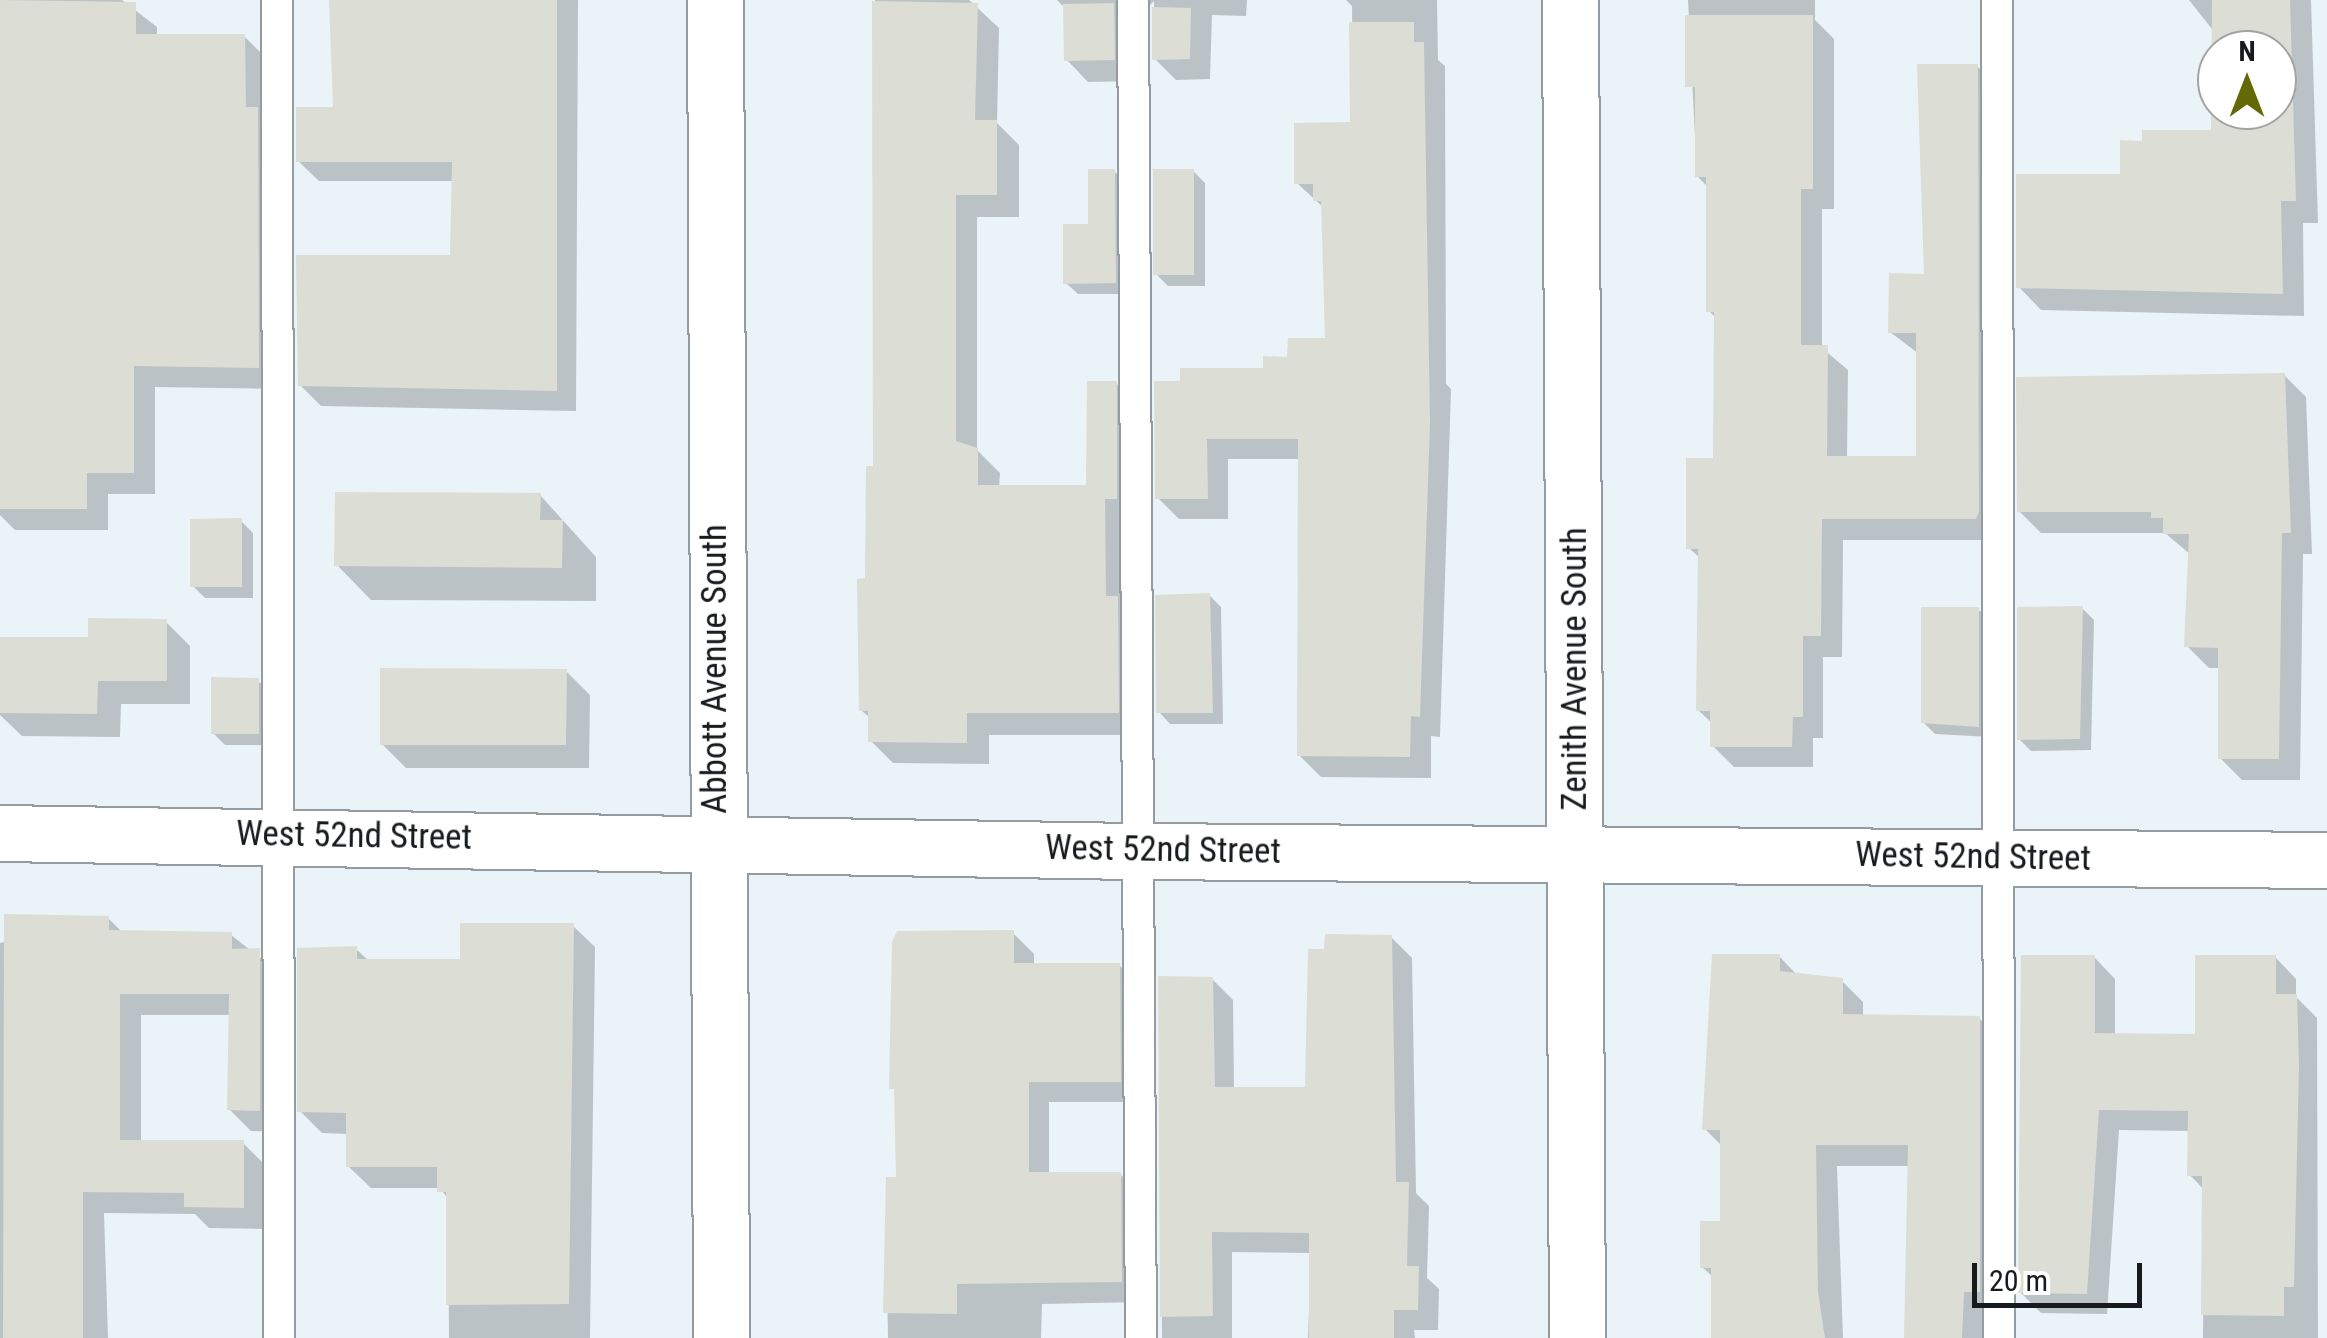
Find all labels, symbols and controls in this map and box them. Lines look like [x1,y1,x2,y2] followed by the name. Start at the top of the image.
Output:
[2197,30,2297,130] north arrow
[2238,35,2256,68] text: N
[694,524,736,814] street label: Abbott Avenue South
[1554,527,1596,811] street label: Zenith Avenue South
[236,813,472,859] street label: West 52nd Street
[1045,827,1281,873] street label: West 52nd Street
[1855,834,2091,880] street label: West 52nd Street
[1977,1243,2147,1305] scale bar
[1989,1263,2048,1298] text: 20 m

